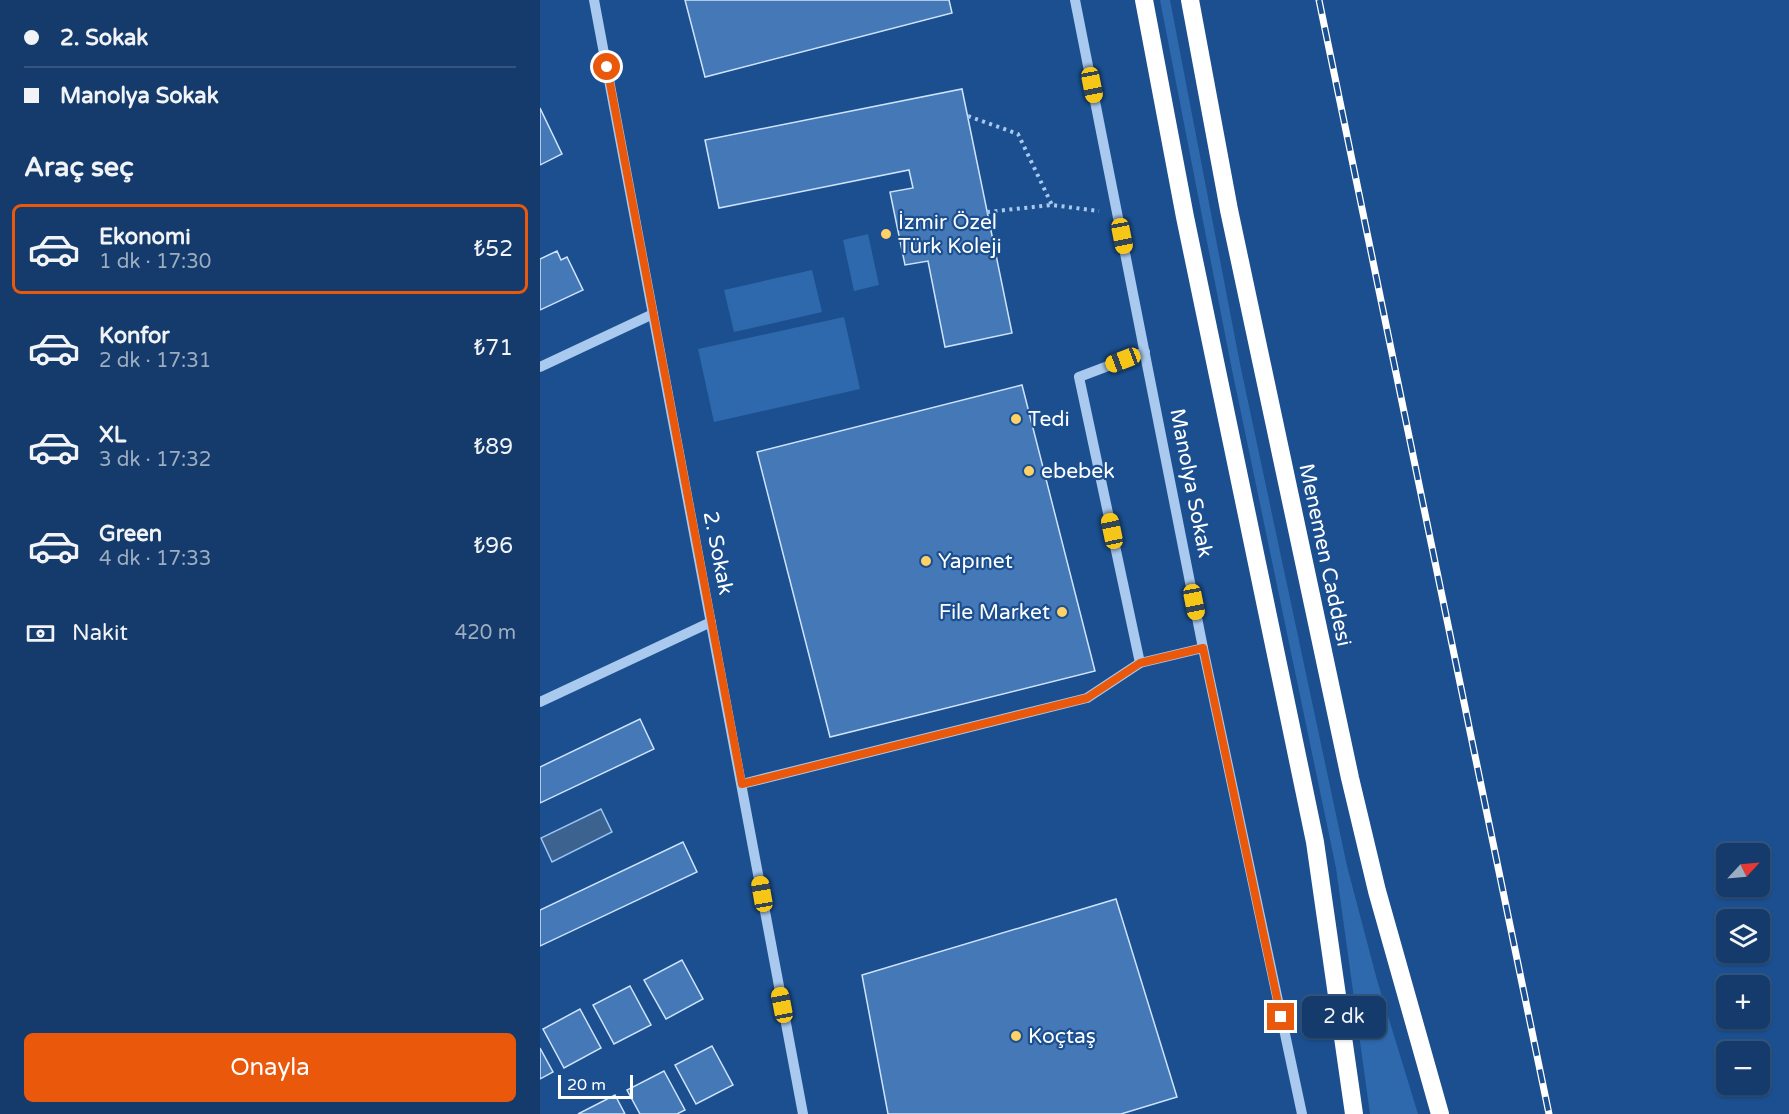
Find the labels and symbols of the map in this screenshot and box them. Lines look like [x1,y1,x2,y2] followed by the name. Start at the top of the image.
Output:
[593,53,620,80] route start
[1080,66,1104,104] car
[898,210,1002,259] place label: İzmir Özel Türk Koleji
[1110,217,1134,255] car
[879,227,893,241] marker: İzmir Özel Türk Koleji
[1103,345,1143,375] car
[1164,406,1218,560] street label: Manolya Sokak
[1028,407,1070,432] place label: Tedi
[1009,412,1023,426] marker: Tedi
[1041,459,1115,484] place label: ebebek
[1293,461,1357,649] street label: Menemen Caddesi
[1022,464,1036,478] marker: ebebek
[698,509,738,597] street label: 2. Sokak
[1099,512,1125,550] car
[938,549,1013,574] place label: Yapınet
[919,554,933,568] marker: Yapınet
[1182,583,1206,621] car
[939,600,1050,625] place label: File Market
[1055,605,1069,619] marker: File Market
[1716,843,1770,897] north arrow
[750,875,774,913] car
[770,986,794,1024] car
[1302,996,1386,1038] callout: 2 dk
[1267,1003,1294,1030] route end
[1028,1024,1096,1049] place label: Koçtaş
[1009,1029,1023,1043] marker: Koçtaş
[558,1072,633,1100] scale bar

